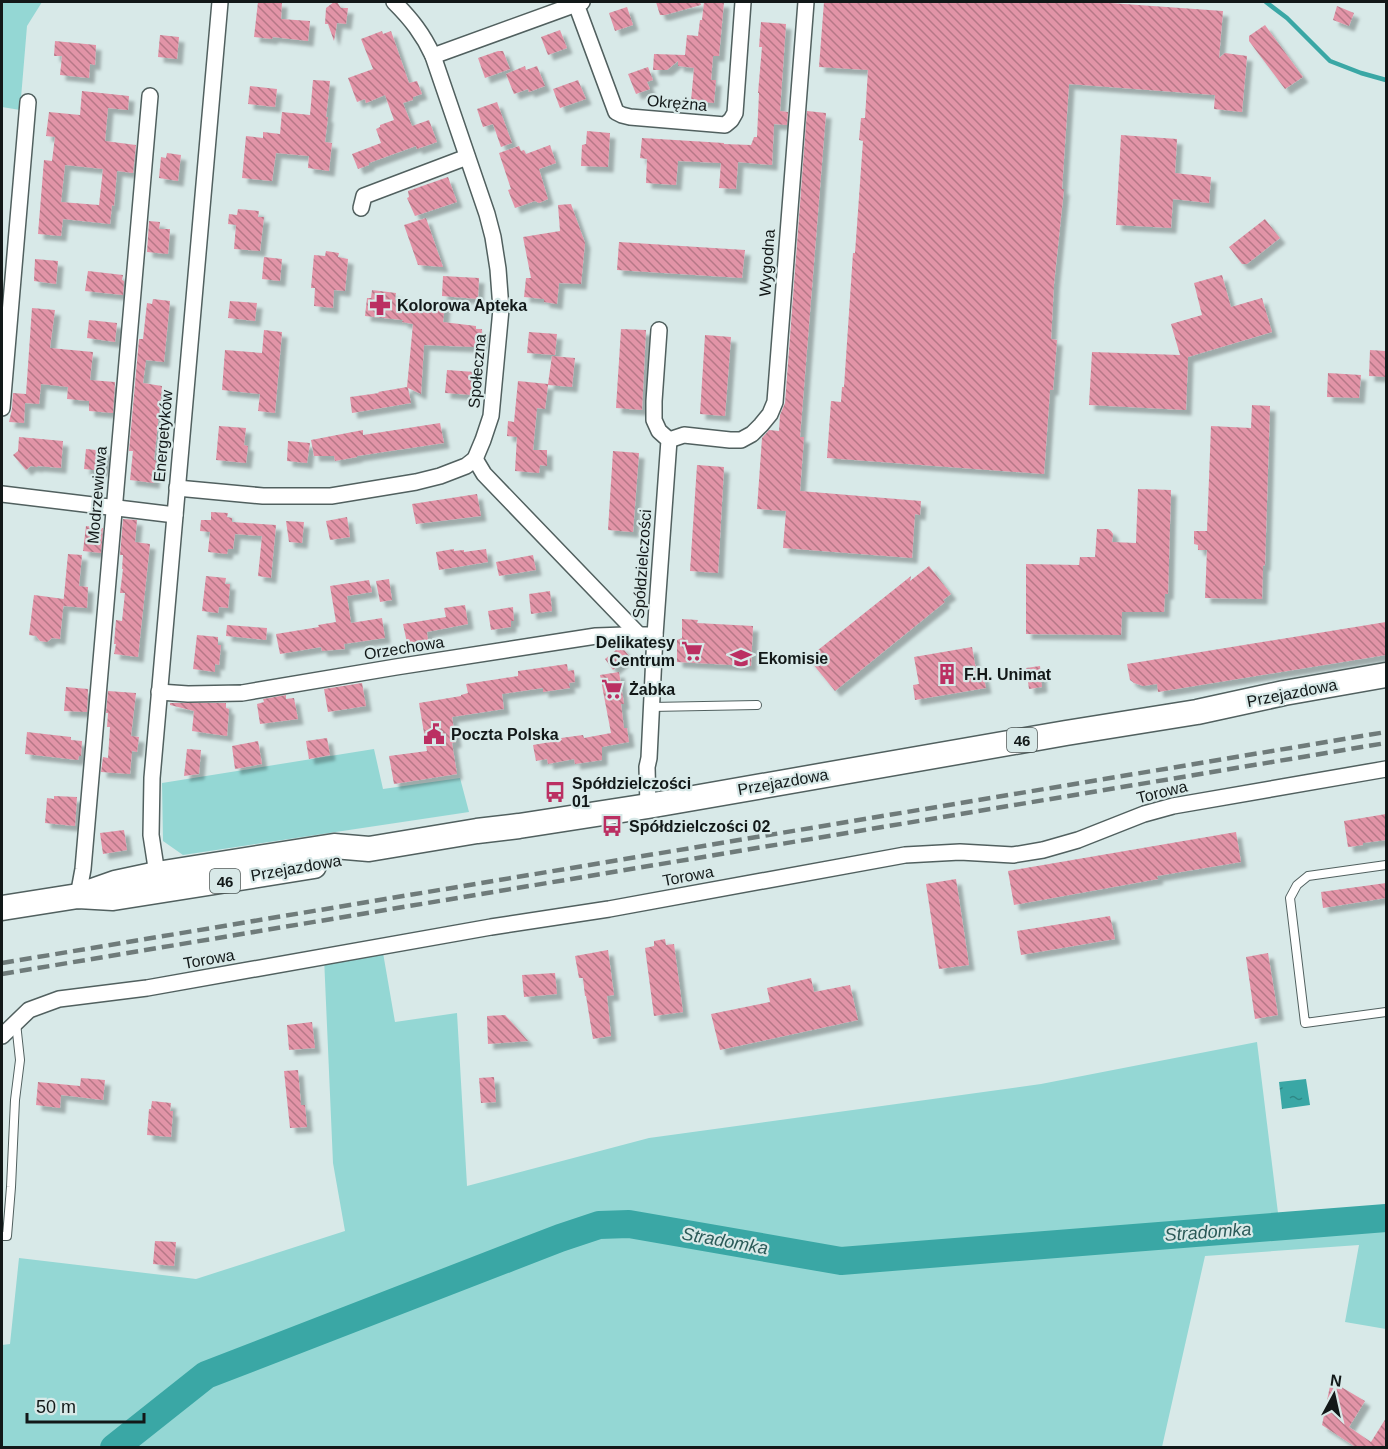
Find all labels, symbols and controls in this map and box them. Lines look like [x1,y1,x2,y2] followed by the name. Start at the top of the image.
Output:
[646,92,708,114] street label: Okrężna
[756,229,778,297] street label: Wygodna
[368,293,392,317] pharmacy icon: Kolorowa Apteka
[397,297,527,314] place label: Kolorowa Apteka
[465,333,489,409] street label: Społeczna
[151,389,176,483] street label: Energetyków
[84,445,110,544] street label: Modrzewiowa
[630,509,654,619] street label: Spółdzielczości
[363,633,445,663] street label: Orzechowa
[596,634,675,669] place label: Delikatesy Centrum
[680,639,704,663] supermarket icon: Delikatesy Centrum
[729,646,753,670] school or university icon: Ekomisie
[758,650,828,667] place label: Ekomisie
[935,662,959,686] building icon: F.H. Unimat
[964,666,1052,683] place label: F.H. Unimat
[1245,676,1339,710] street label: Przejazdowa
[600,677,624,701] supermarket icon: Żabka
[629,681,675,698] place label: Żabka
[422,722,446,746] public building icon: Poczta Polska
[451,726,559,743] place label: Poczta Polska
[1007,728,1037,752] road number: 46
[736,766,830,798] street label: Przejazdowa
[572,775,691,810] place label: Spółdzielczości 01
[1135,777,1189,806] street label: Torowa
[543,780,567,804] bus stop icon: Spółdzielczości 01
[600,814,624,838] bus stop icon: Spółdzielczości 02
[629,818,770,835] place label: Spółdzielczości 02
[249,852,343,884] street label: Przejazdowa
[661,863,715,889] street label: Torowa
[210,869,240,893] road number: 46
[182,946,236,972] street label: Torowa
[1164,1219,1252,1245] water label: Stradomka
[680,1224,770,1258] water label: Stradomka
[1304,1365,1364,1425] north arrow
[1329,1371,1343,1390] text: N
[27,1386,144,1424] scale bar
[36,1397,76,1417] text: 50 m

